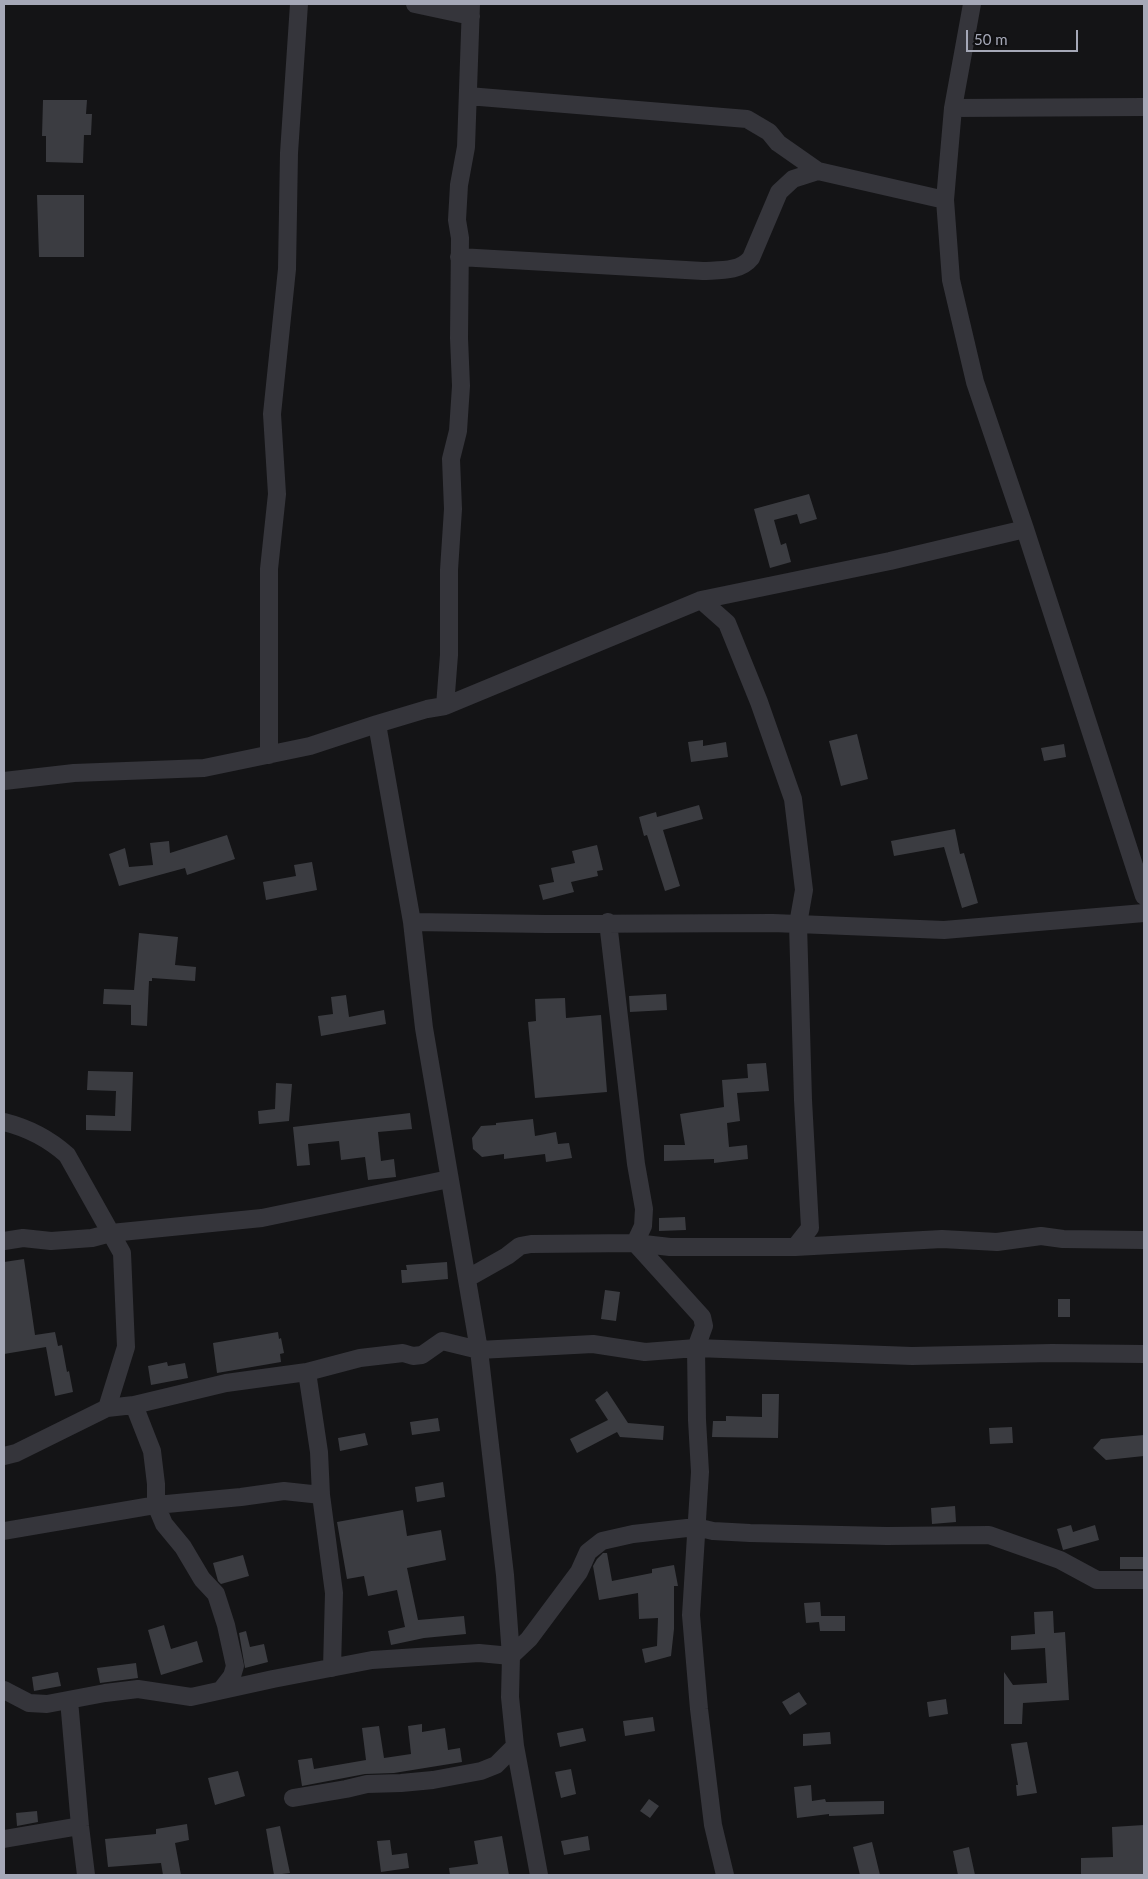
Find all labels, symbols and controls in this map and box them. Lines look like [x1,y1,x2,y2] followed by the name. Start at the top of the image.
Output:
[968,20,1080,52] scale bar
[974,30,1008,48] text: 50 m

